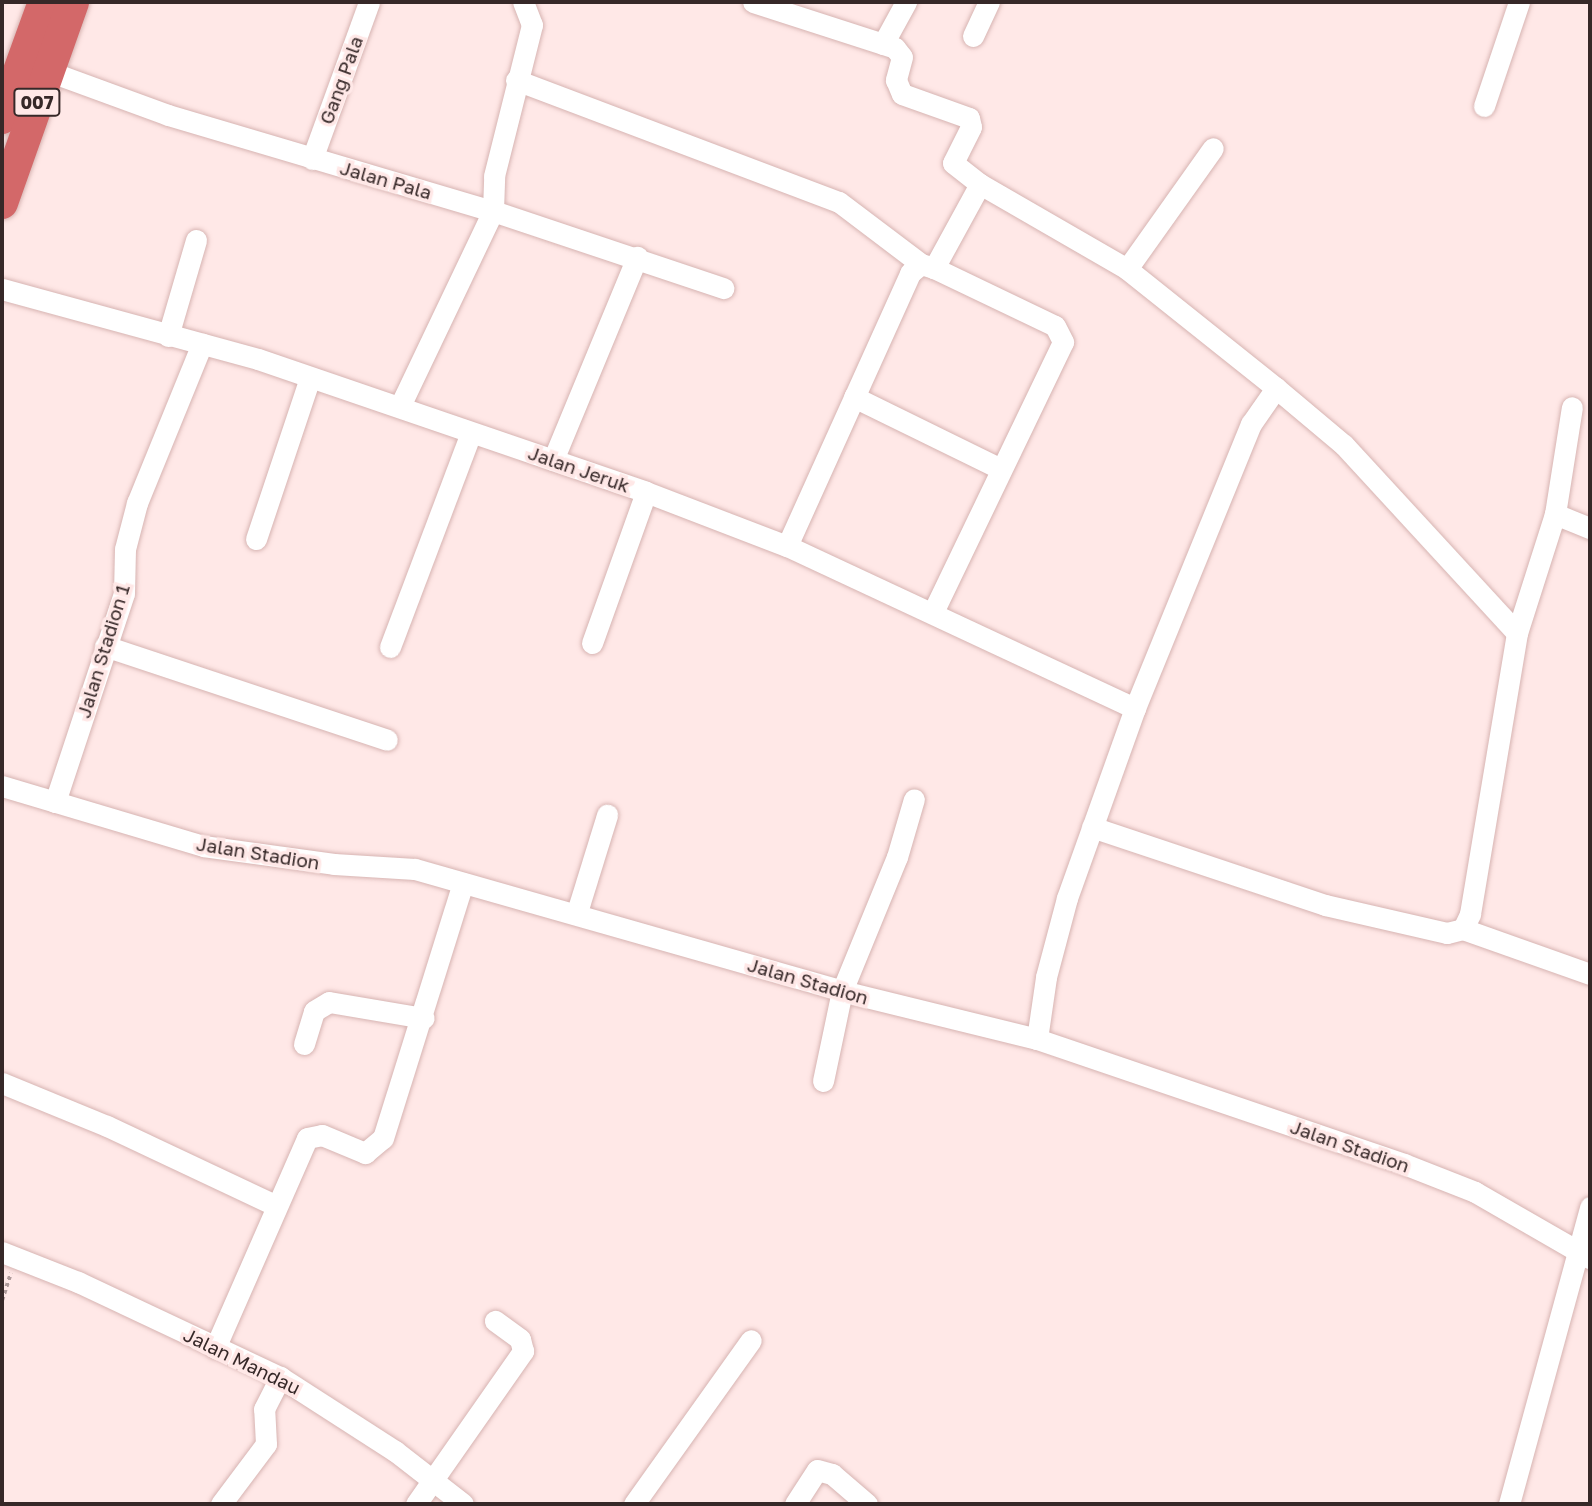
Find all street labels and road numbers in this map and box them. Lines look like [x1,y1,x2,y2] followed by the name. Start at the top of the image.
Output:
[315,33,367,127] street label: Gang Pala
[12,88,61,116] road number: 007
[338,156,434,204] street label: Jalan Pala
[525,441,633,497] street label: Jalan Jeruk
[72,581,134,721] street label: Jalan Stadion 1
[195,832,321,874] street label: Jalan Stadion
[745,953,871,1009] street label: Jalan Stadion
[1287,1115,1413,1177] street label: Jalan Stadion
[180,1323,304,1399] street label: Jalan Mandau

